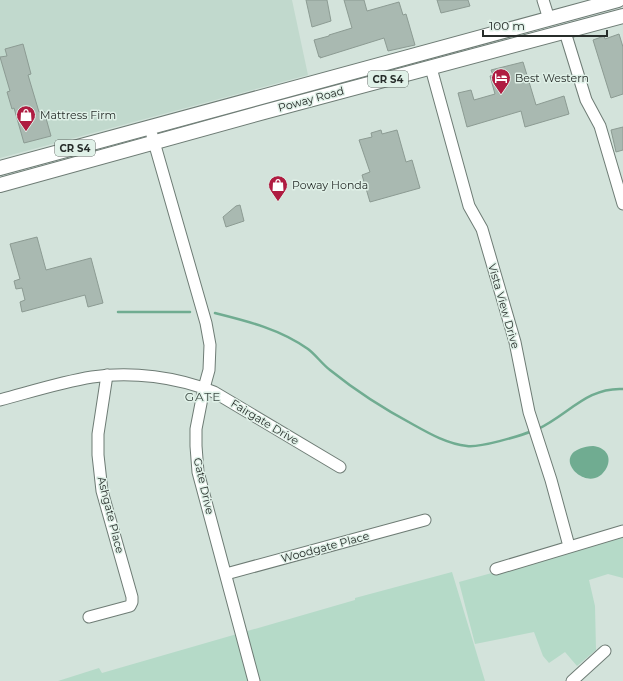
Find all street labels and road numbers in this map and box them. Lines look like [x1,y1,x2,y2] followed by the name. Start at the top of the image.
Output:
[368,71,408,87] road number: CR S4
[276,83,346,115] street label: Poway Road
[55,140,95,156] road number: CR S4
[485,262,523,350] street label: Vista View Drive
[228,396,302,448] street label: Fairgate Drive
[191,456,217,516] street label: Gate Drive
[95,475,127,555] street label: Ashgate Place
[279,528,371,566] street label: Woodgate Place

